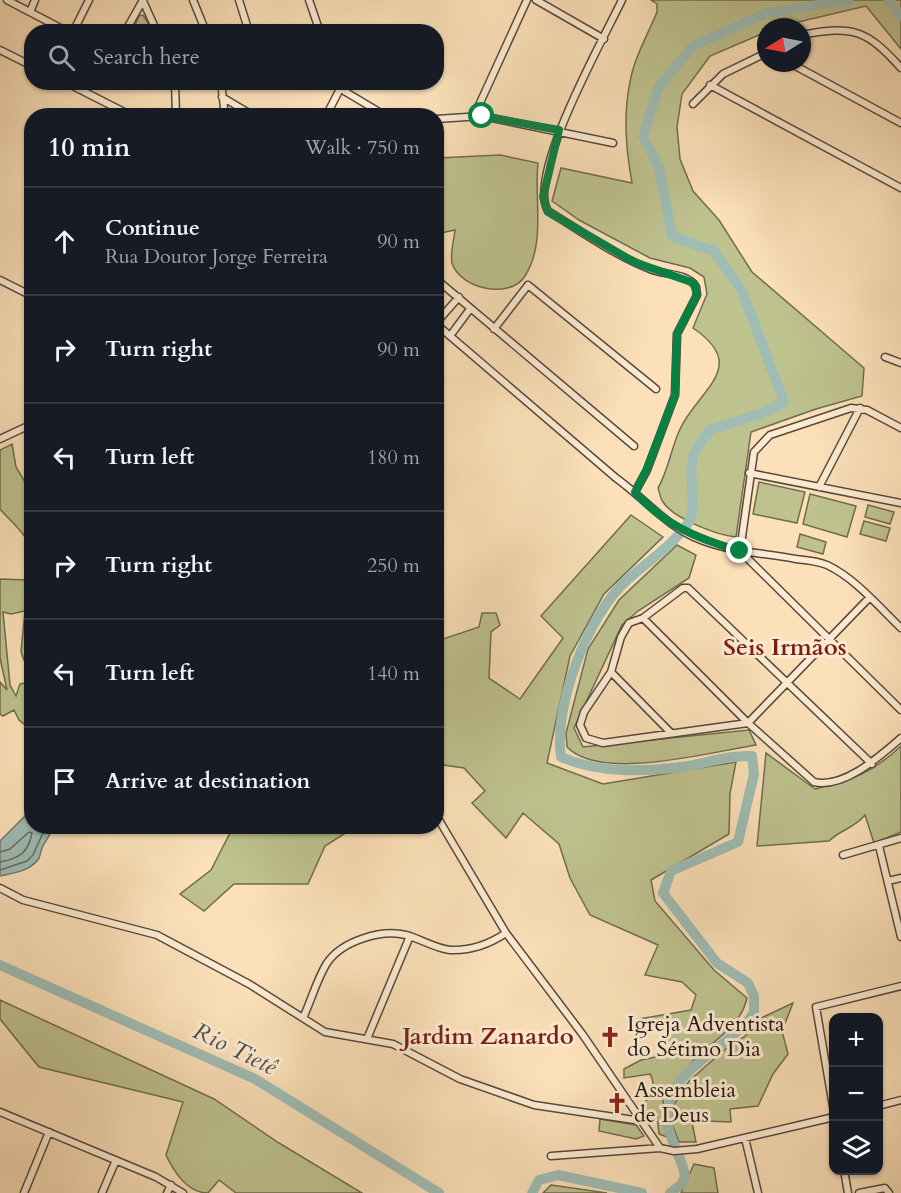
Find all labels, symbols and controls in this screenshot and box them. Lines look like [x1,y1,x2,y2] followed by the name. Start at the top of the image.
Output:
[757,18,811,72] north arrow
[24,24,444,90] search box
[45,41,78,74] icon: search
[93,42,200,72] text: Search here
[468,102,494,128] route start
[48,130,131,165] text: 10 min
[305,134,420,161] text: Walk · 750 m
[105,213,200,243] text: Continue
[48,225,81,258] icon: ahead
[377,228,420,255] text: 90 m
[105,243,328,270] text: Rua Doutor Jorge Ferreira
[48,333,81,366] icon: right
[105,334,212,364] text: Turn right
[377,336,420,363] text: 90 m
[48,441,81,474] icon: left
[105,442,194,472] text: Turn left
[367,444,420,471] text: 180 m
[726,537,752,563] route end
[48,549,81,582] icon: right
[105,550,212,580] text: Turn right
[367,552,420,579] text: 250 m
[723,631,847,664] district label: Seis Irmãos
[48,657,81,690] icon: left
[105,658,194,688] text: Turn left
[367,660,420,687] text: 140 m
[48,765,81,798] icon: arrive
[105,766,310,796] text: Arrive at destination
[627,1009,785,1064] place label: Igreja Adventista do Sétimo Dia
[829,1013,883,1175] map controls
[829,1013,883,1067] button: +
[188,1015,283,1084] water label: Rio Tietê
[399,1020,574,1053] district label: Jardim Zanardo
[598,1025,622,1049] church icon: Igreja Adventista do Sétimo Dia
[829,1067,883,1121] button: −
[634,1075,737,1130] place label: Assembleia de Deus
[605,1091,629,1115] church icon: Assembleia de Deus
[829,1121,883,1175] button: layers

